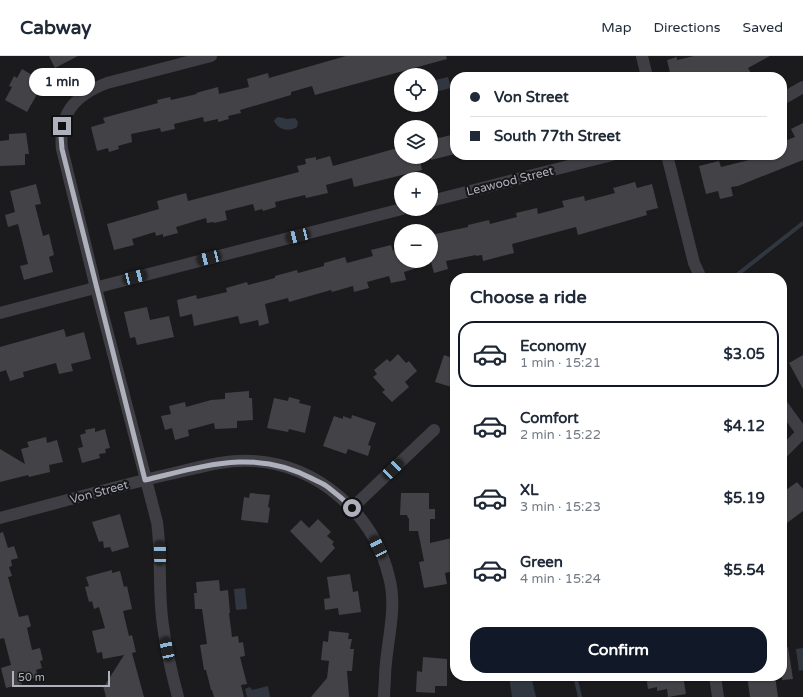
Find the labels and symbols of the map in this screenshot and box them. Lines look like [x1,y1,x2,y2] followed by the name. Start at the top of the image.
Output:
[29,68,95,96] callout: 1 min
[53,117,71,135] route end
[465,163,555,199] street label: Leawood Street
[285,227,311,245] car
[196,249,222,267] car
[122,268,148,286] car
[380,456,406,482] car
[68,477,130,506] street label: Von Street
[343,499,361,517] route start
[367,534,389,560] car
[154,541,166,565] car
[159,636,175,662] car
[12,669,110,688] scale bar

